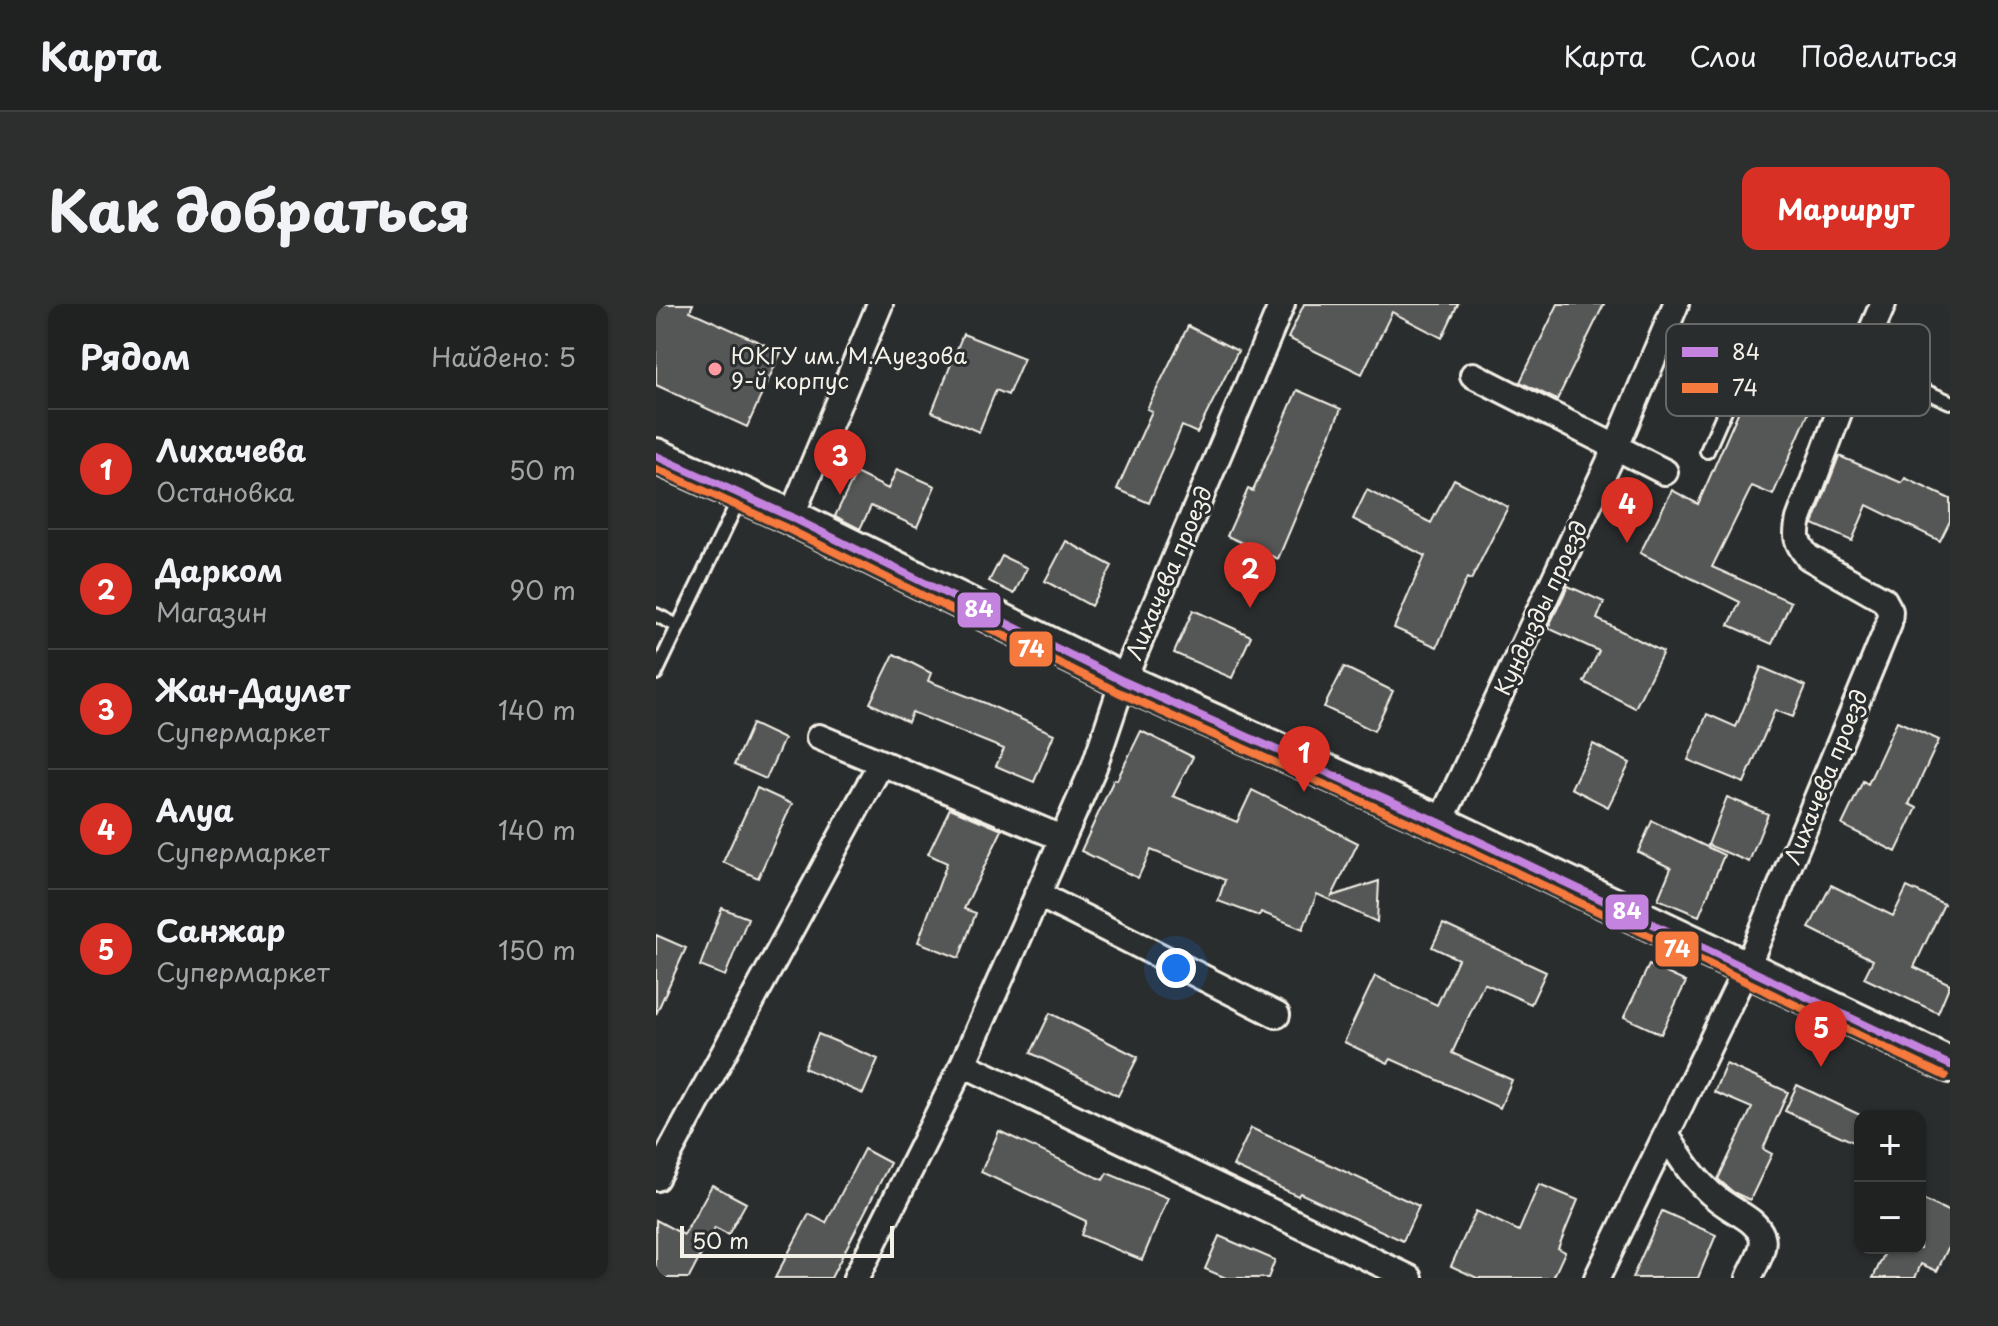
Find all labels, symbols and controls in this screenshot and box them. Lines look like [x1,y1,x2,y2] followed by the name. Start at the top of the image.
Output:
[40,27,162,84] text: Карта
[1563,34,1646,77] text: Карта
[1690,34,1757,77] text: Слои
[1801,34,1958,77] text: Поделиться
[48,166,471,251] text: Как добраться
[1742,167,1950,250] button: Маршрут
[1666,324,1930,416] legend
[80,330,191,382] text: Рядом
[1732,334,1760,367] text: 84
[431,337,576,376] text: Найдено: 5
[731,338,967,396] place label: ЮКГУ им. М.Ауезова 9-й корпус
[706,360,724,378] marker: ЮКГУ им. М.Ауезова 9-й корпус
[1732,370,1758,403] text: 74
[156,427,306,472] text: Лихачева
[814,429,866,495] pin: 3
[100,450,112,489] text: 1
[509,450,576,489] text: 50 m
[156,472,294,511] text: Остановка
[1601,477,1653,543] pin: 4
[1116,480,1219,665] street label: Лихачева проезд
[1485,515,1595,700] street label: Кундызды проезд
[1224,542,1276,608] pin: 2
[156,547,283,592] text: Дарком
[97,570,115,609] text: 2
[509,570,576,609] text: 90 m
[956,591,1002,629] line badge: 84
[965,591,993,624] text: 84
[156,592,267,631] text: Магазин
[1008,630,1054,668] line badge: 74
[1018,631,1044,664] text: 74
[156,667,350,712] text: Жан-Даулет
[1774,684,1875,869] street label: Лихачева проезд
[97,690,115,729] text: 3
[498,690,576,729] text: 140 m
[156,712,330,751] text: Супермаркет
[1278,726,1330,792] pin: 1
[156,787,234,832] text: Алуа
[97,810,115,849] text: 4
[498,810,576,849] text: 140 m
[156,832,330,871] text: Супермаркет
[1604,893,1650,931] line badge: 84
[1613,893,1641,926] text: 84
[156,907,285,952] text: Санжар
[98,930,114,969] text: 5
[498,930,576,969] text: 150 m
[1654,930,1700,968] line badge: 74
[1664,931,1690,964] text: 74
[1156,948,1196,988] your location
[156,952,330,991] text: Супермаркет
[1795,1001,1847,1067] pin: 5
[1854,1110,1926,1254] map controls
[1854,1110,1926,1182] button: +
[1854,1182,1926,1254] button: −
[680,1222,894,1258] scale bar
[692,1223,749,1256] text: 50 m

